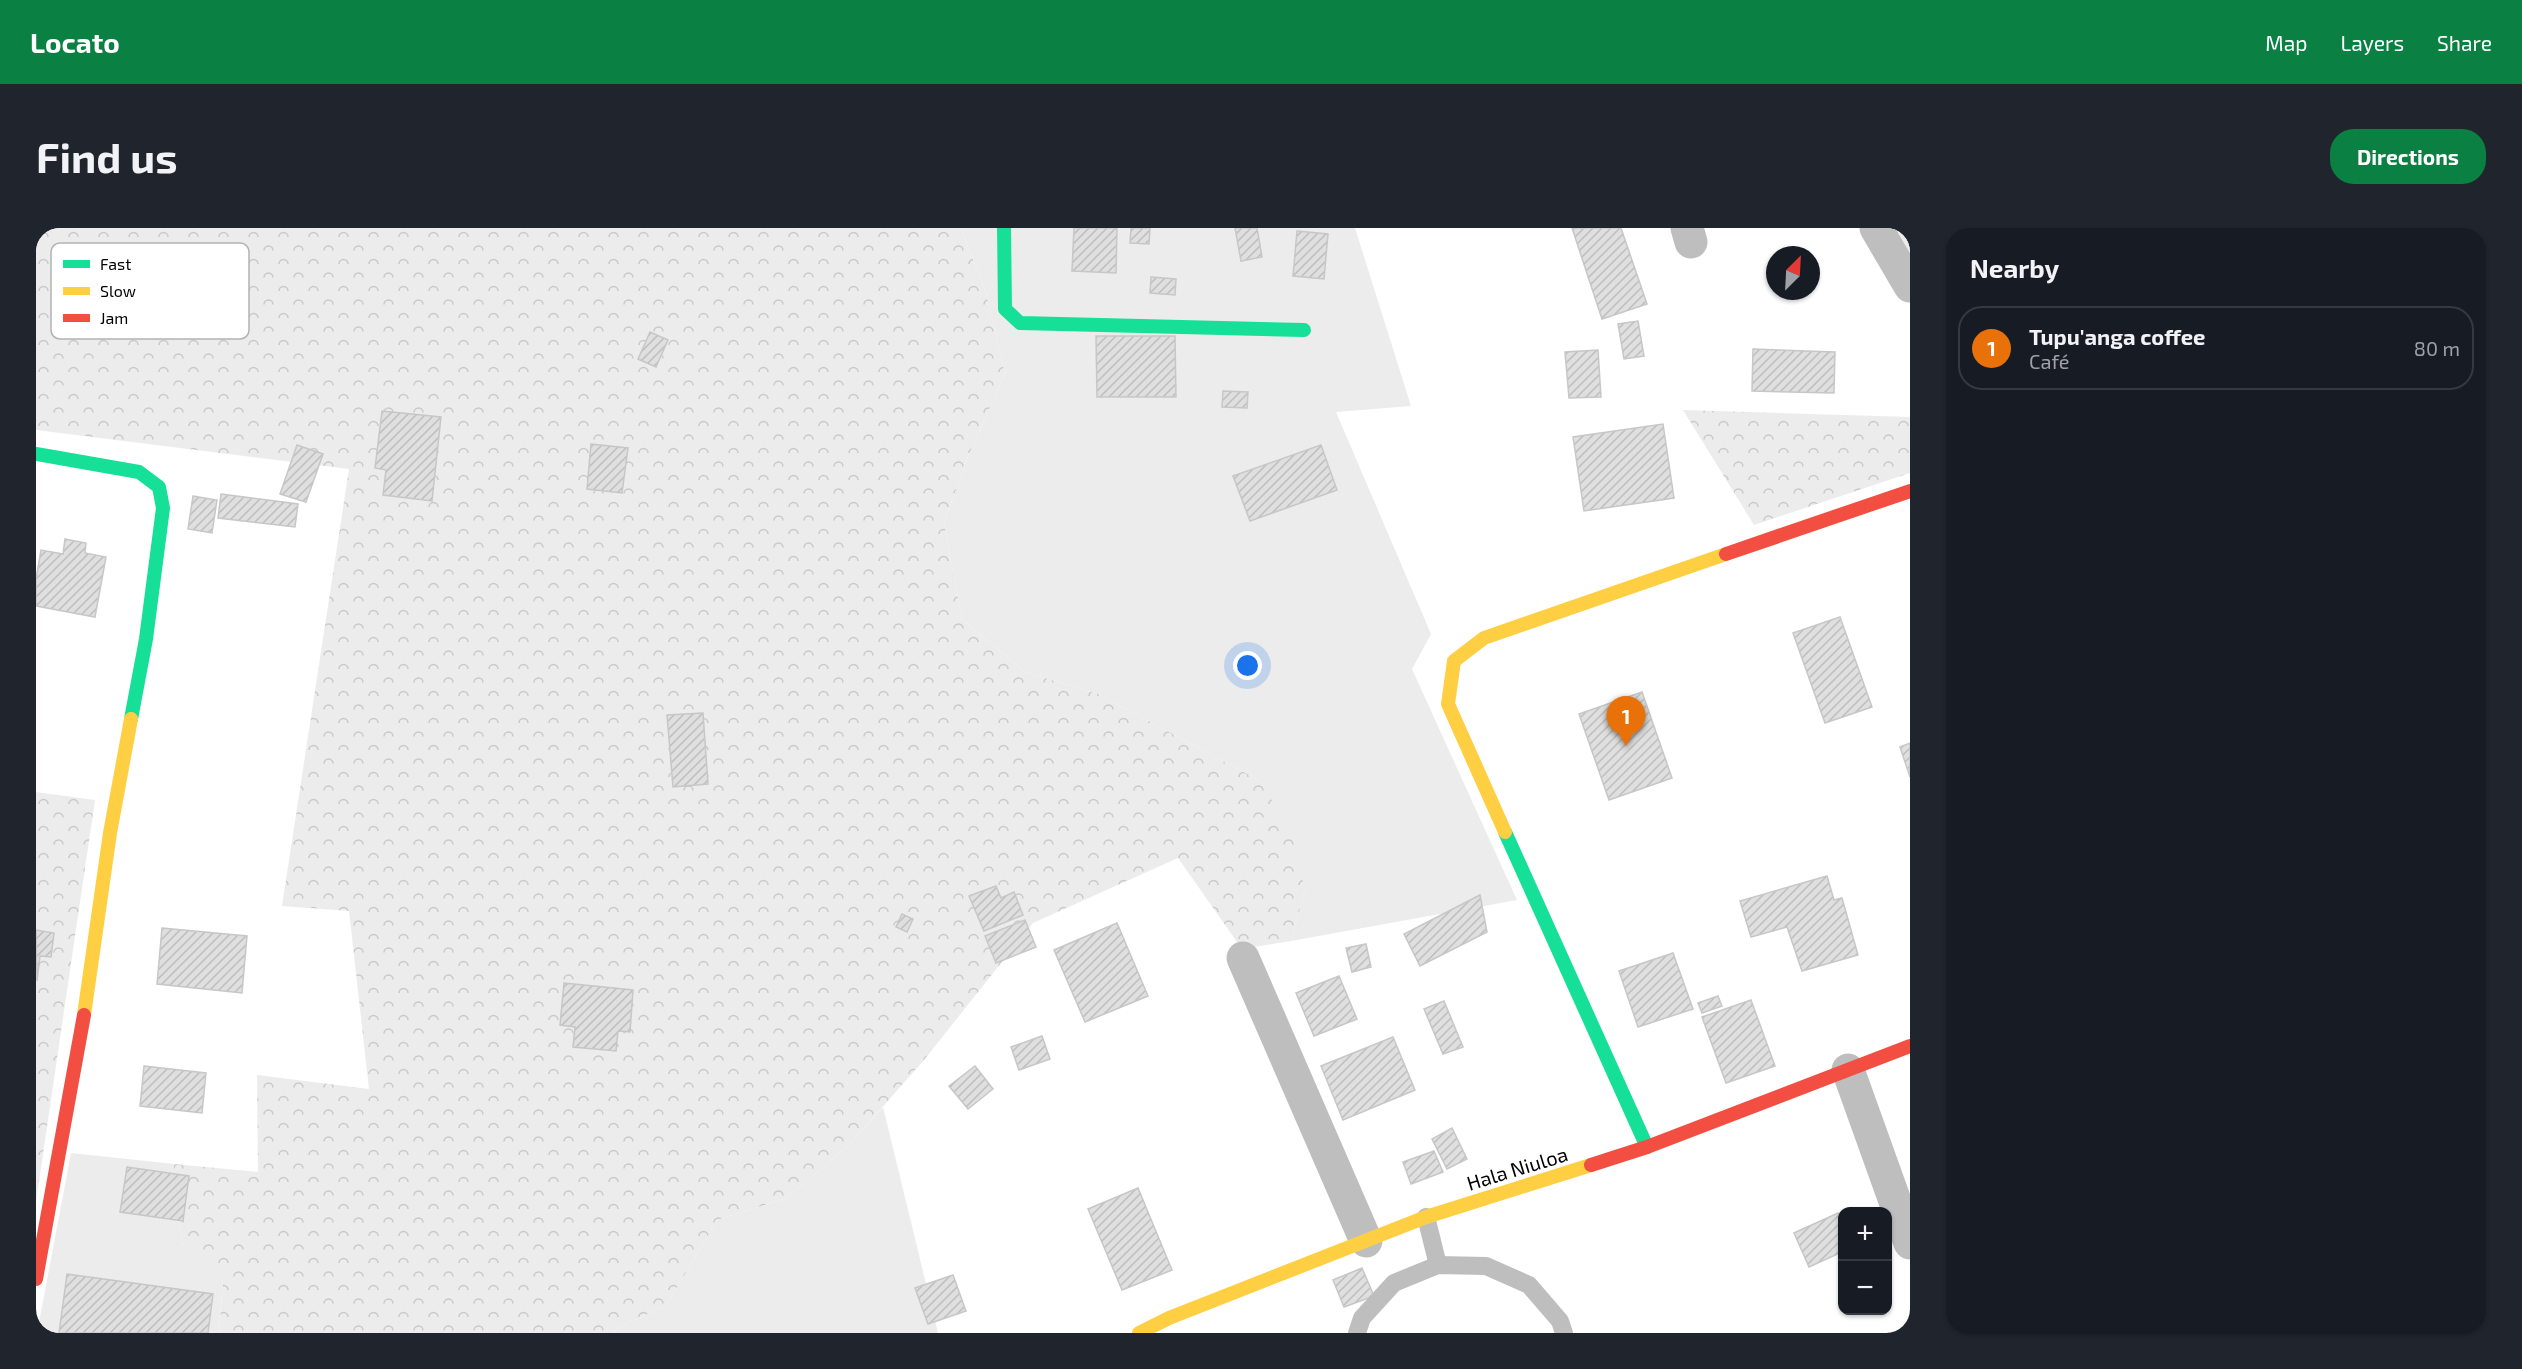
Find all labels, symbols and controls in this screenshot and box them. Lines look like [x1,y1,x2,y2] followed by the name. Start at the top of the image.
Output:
[30,25,120,59] text: Locato
[2265,30,2307,55] text: Map
[2340,30,2404,55] text: Layers
[2437,30,2492,55] text: Share
[2330,129,2486,184] button: Directions
[36,131,178,181] text: Find us
[51,243,249,339] legend
[1766,246,1820,300] north arrow
[1970,252,2059,283] text: Nearby
[100,254,131,273] text: Fast
[100,281,136,300] text: Slow
[100,308,128,327] text: Jam
[2029,323,2206,349] text: Tupu'anga coffee
[1987,336,1996,360] text: 1
[2414,336,2460,360] text: 80 m
[2029,349,2070,373] text: Café
[1233,651,1262,680] your location
[1606,696,1646,746] pin: 1
[1464,1141,1570,1195] street label: Hala Niuloa
[1838,1207,1892,1315] map controls
[1838,1207,1892,1261] button: +
[1838,1261,1892,1315] button: −

